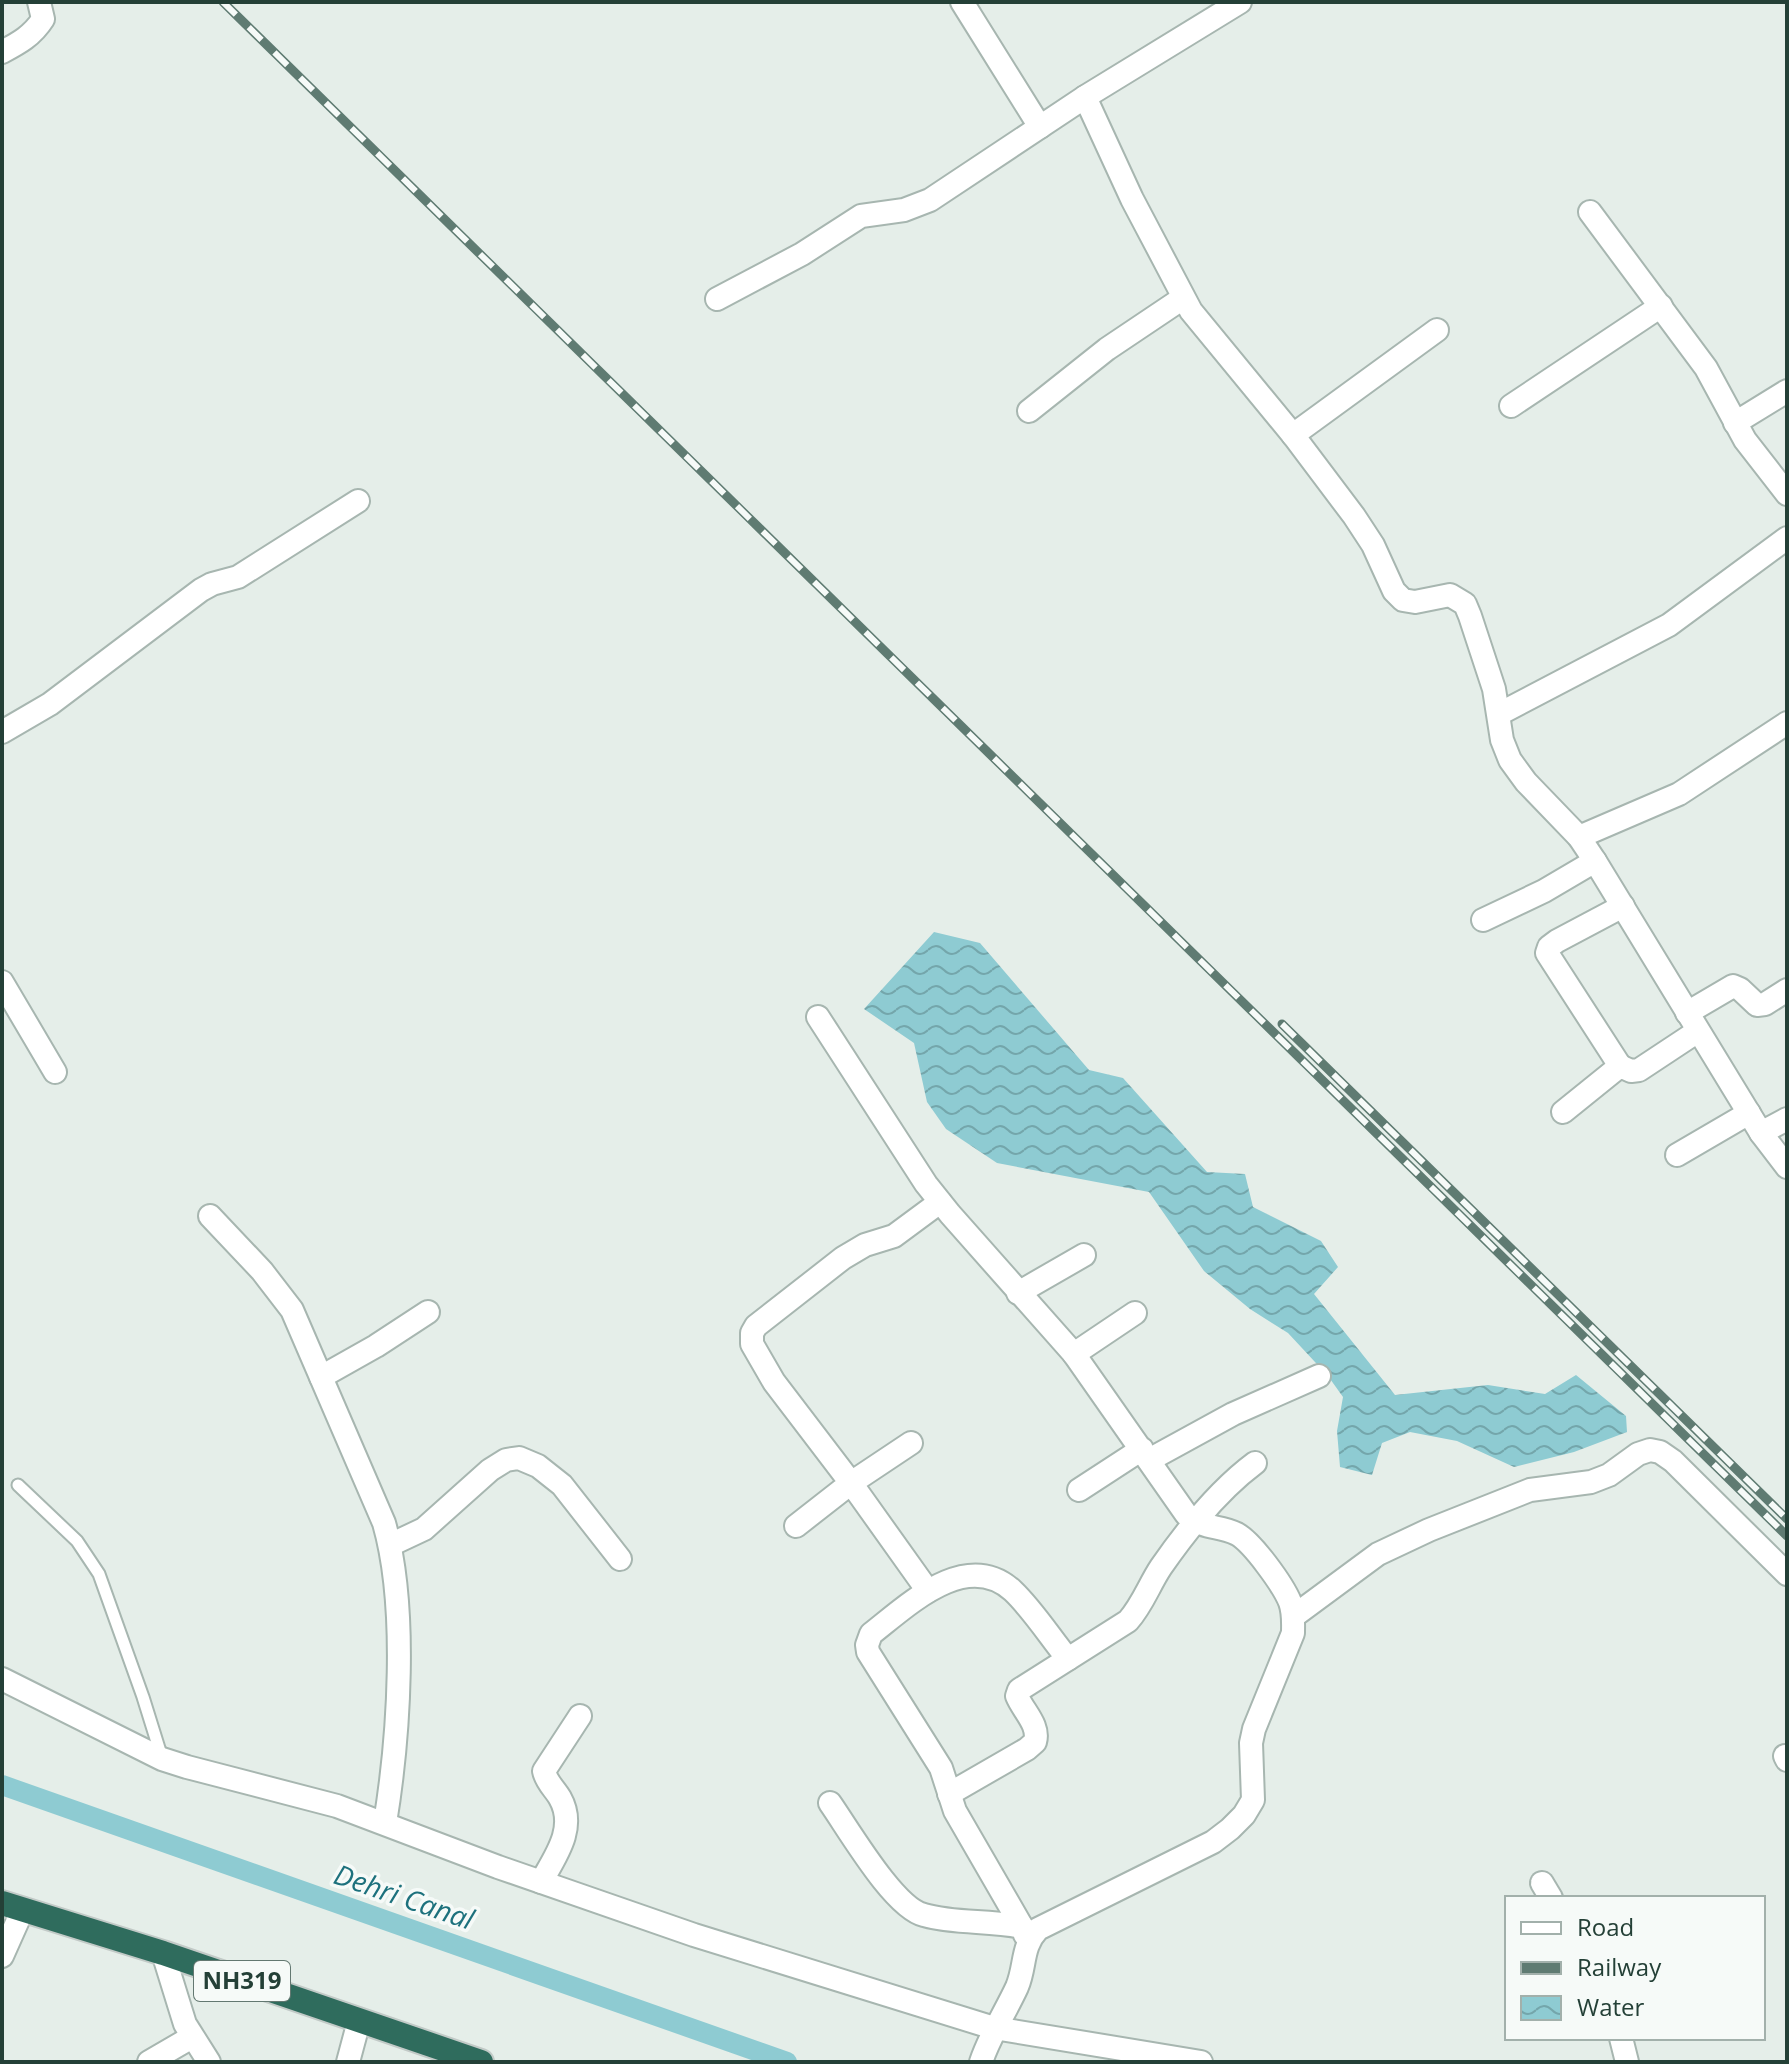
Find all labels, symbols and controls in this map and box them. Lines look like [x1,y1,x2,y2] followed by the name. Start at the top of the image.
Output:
[329,1854,480,1938] water label: Dehri Canal
[1505,1896,1765,2040] legend
[1577,1910,1634,1943] text: Road
[1577,1950,1662,1983] text: Railway
[194,1961,290,2001] road number: NH319
[1577,1990,1645,2023] text: Water

